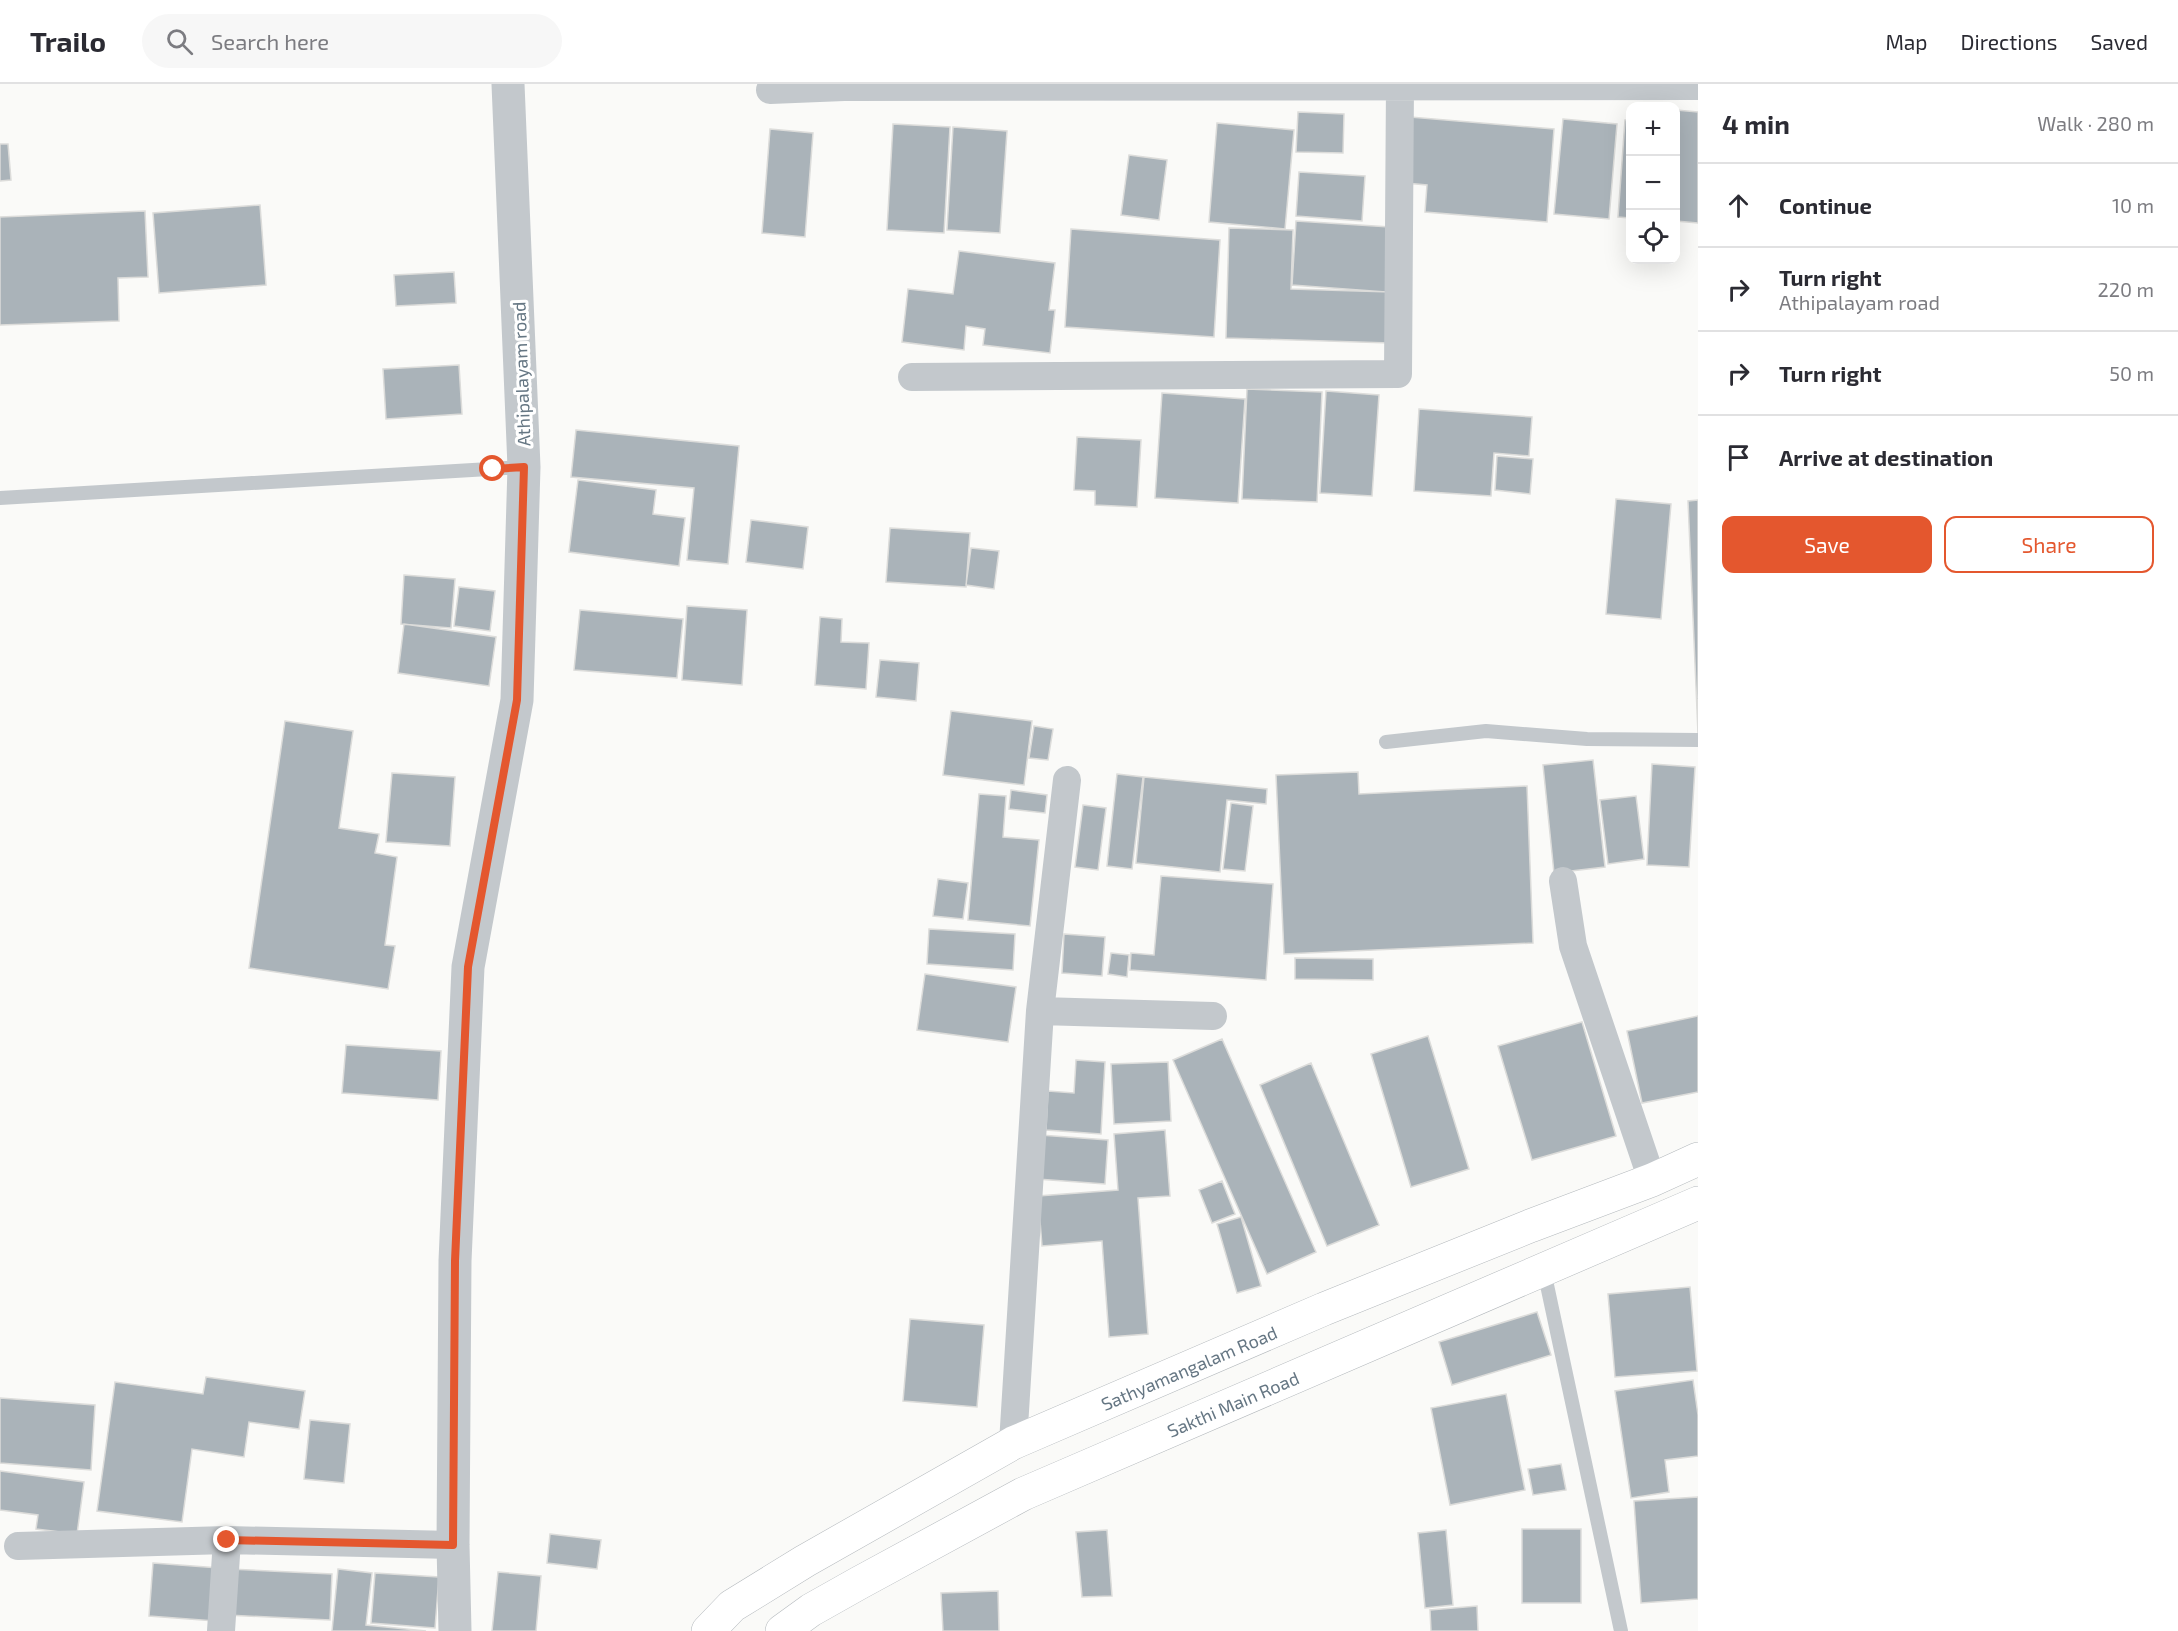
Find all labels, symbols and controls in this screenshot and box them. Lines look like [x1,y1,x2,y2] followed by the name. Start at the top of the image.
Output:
[142,14,562,68] search box
[30,24,106,58] text: Trailo
[163,25,196,58] icon: search
[211,28,329,54] text: Search here
[1885,29,1928,54] text: Map
[1961,29,2057,54] text: Directions
[2090,29,2148,54] text: Saved
[1626,102,1680,264] map controls
[1626,102,1680,156] button: +
[1722,108,1790,139] text: 4 min
[2037,111,2154,135] text: Walk · 280 m
[1626,156,1680,210] button: −
[1722,189,1755,222] icon: ahead
[1779,192,1872,218] text: Continue
[2112,193,2154,217] text: 10 m
[1626,210,1680,264] button: locate
[1779,264,1881,290] text: Turn right
[1722,273,1755,306] icon: right
[2097,277,2154,301] text: 220 m
[1779,290,1940,314] text: Athipalayam road
[507,301,535,447] street label: Athipalayam road
[1722,357,1755,390] icon: right
[1779,360,1881,386] text: Turn right
[2109,361,2154,385] text: 50 m
[1722,441,1755,474] icon: arrive
[1779,444,1993,470] text: Arrive at destination
[479,455,505,481] route start
[1722,516,1932,573] button: Save
[1944,516,2154,573] button: Share
[1098,1321,1280,1415] street label: Sathyamangalam Road
[1164,1366,1302,1442] street label: Sakthi Main Road
[213,1526,239,1552] route end

